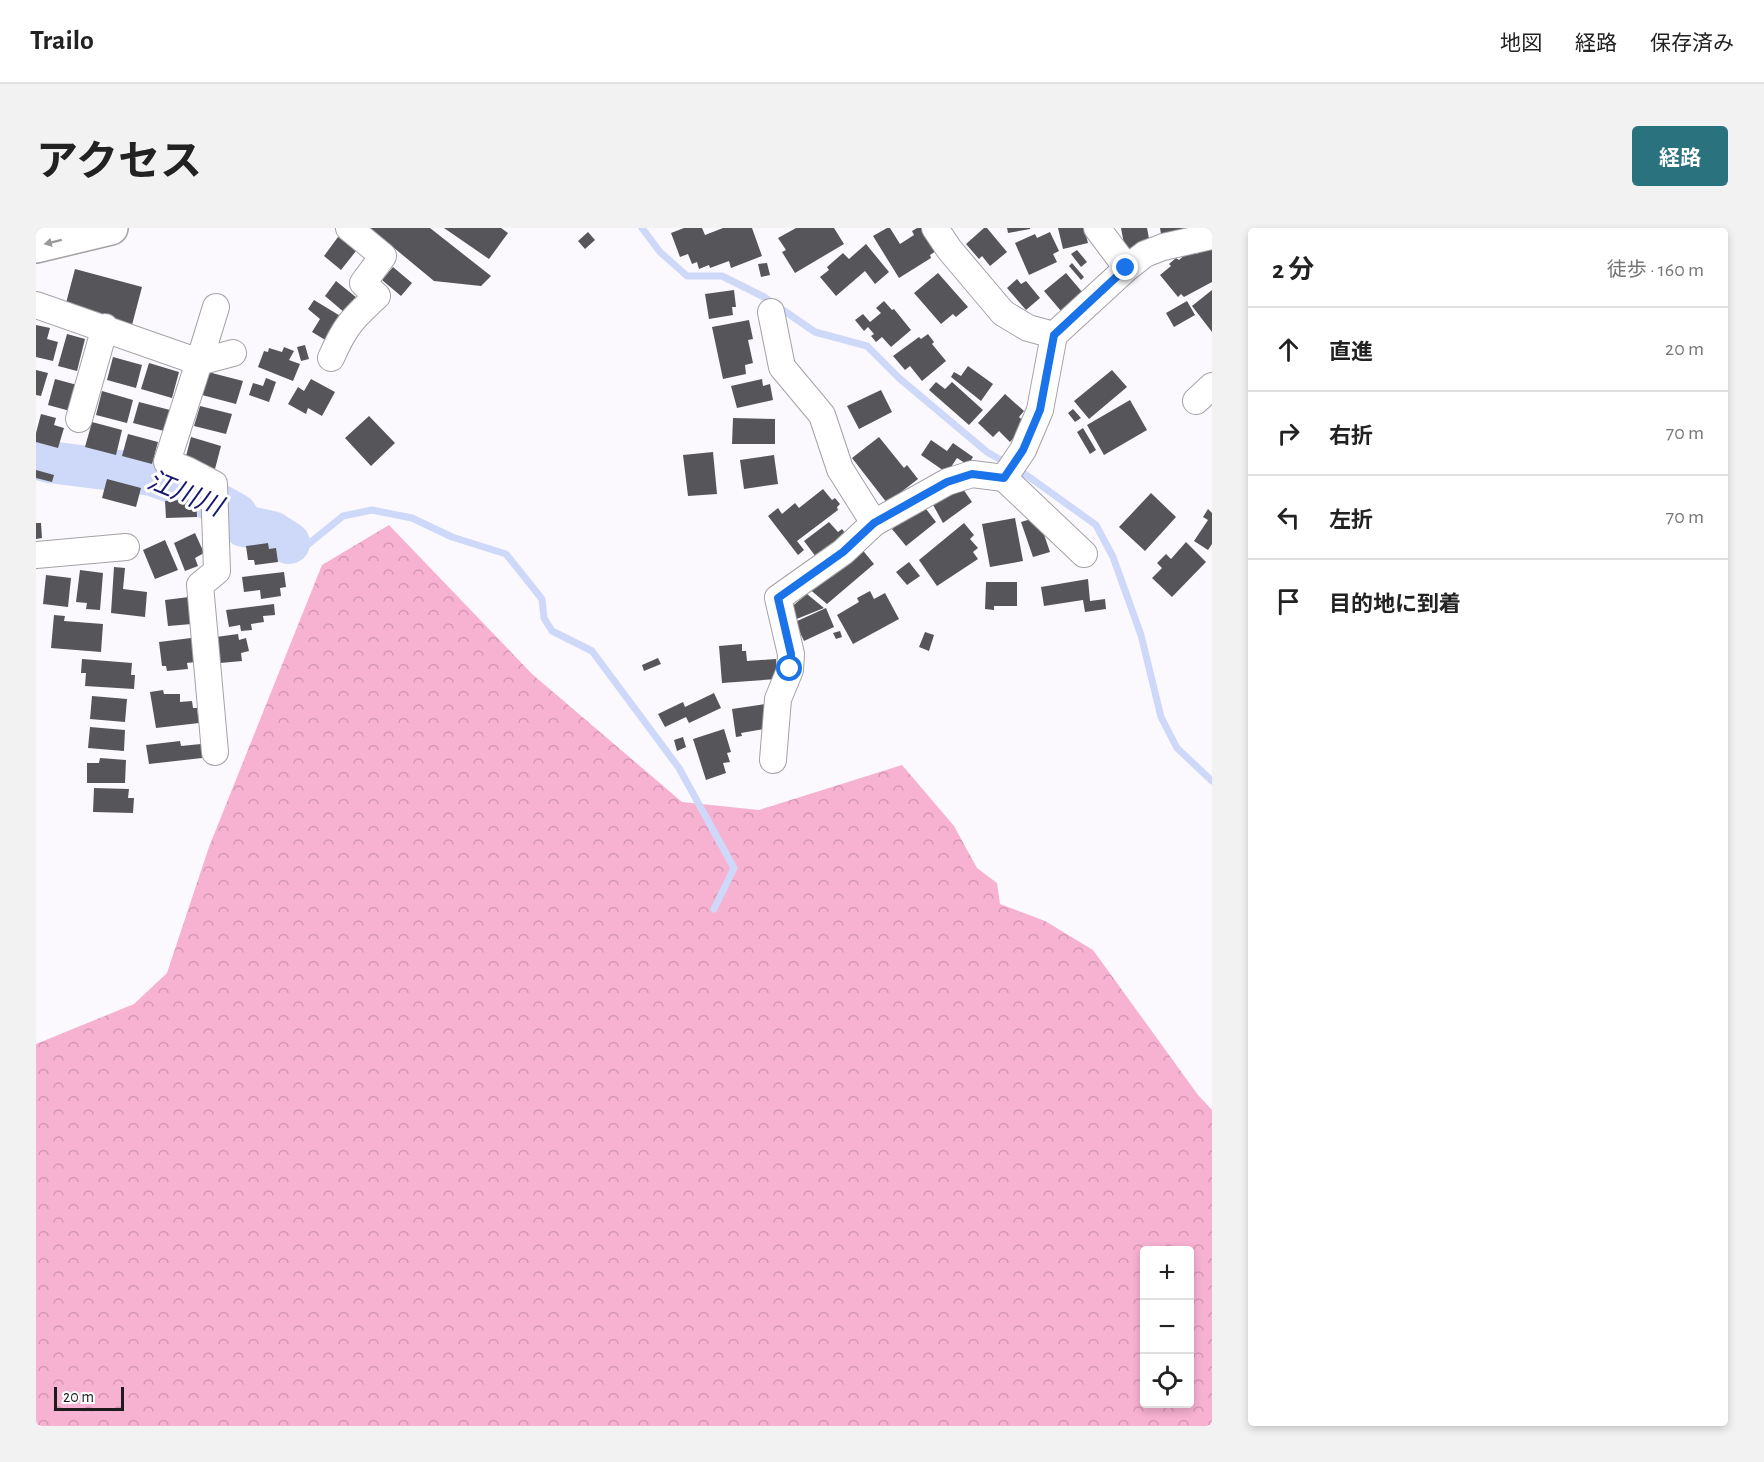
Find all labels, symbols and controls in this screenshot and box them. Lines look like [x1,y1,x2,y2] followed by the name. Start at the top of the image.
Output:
[30,27,94,55] text: Trailo
[1500,33,1542,54] text: 地図
[1575,33,1617,54] text: 経路
[1650,33,1734,54] text: 保存済み
[1632,126,1728,186] button: 経路
[36,141,202,183] text: アクセス
[44,238,63,248] one-way arrow
[1112,254,1138,280] route end
[1272,257,1314,283] text: 2 分
[1607,260,1704,280] text: 徒歩 · 160 m
[1272,333,1305,366] icon: ahead
[1665,339,1704,359] text: 20 m
[1329,341,1373,363] text: 直進
[1272,417,1305,450] icon: right
[1666,423,1704,443] text: 70 m
[1329,425,1373,447] text: 右折
[144,466,229,522] water label: 江川川
[1272,501,1305,534] icon: left
[1666,507,1704,527] text: 70 m
[1329,509,1373,531] text: 左折
[1272,585,1305,618] icon: arrive
[1329,593,1461,615] text: 目的地に到着
[776,655,802,681] route start
[1140,1246,1194,1408] map controls
[1140,1246,1194,1300] button: +
[1140,1300,1194,1354] button: −
[1140,1354,1194,1408] button: locate
[54,1384,124,1412] scale bar
[63,1389,94,1405] text: 20 m

